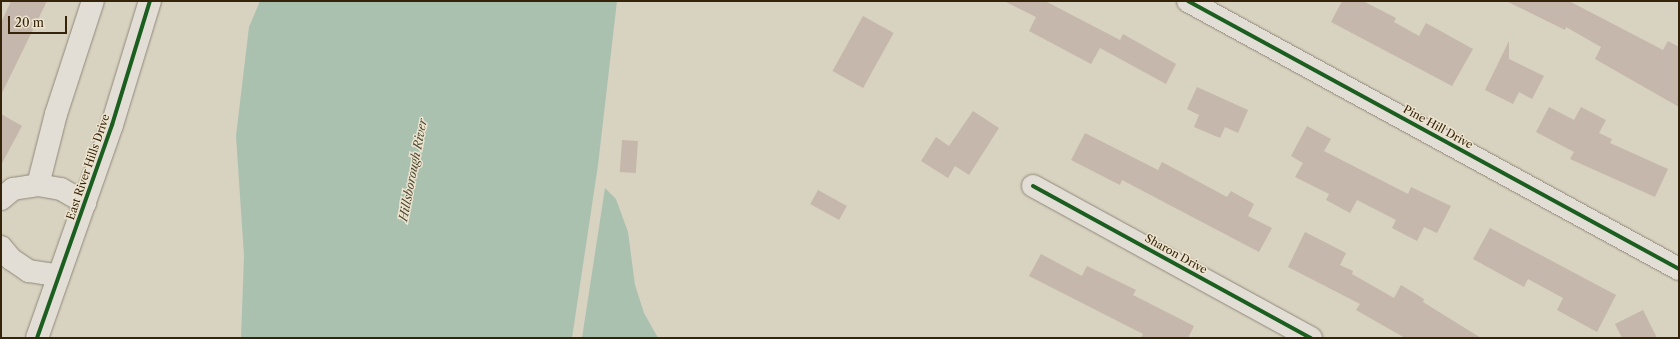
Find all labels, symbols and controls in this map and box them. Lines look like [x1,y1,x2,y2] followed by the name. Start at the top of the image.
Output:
[10,8,69,34] scale bar
[15,15,44,30] text: 20 m
[1401,102,1475,152] street label: Pine Hill Drive
[64,112,112,222] street label: East River Hills Drive
[396,117,430,223] water label: Hillsborough River
[1143,232,1209,276] street label: Sharon Drive

